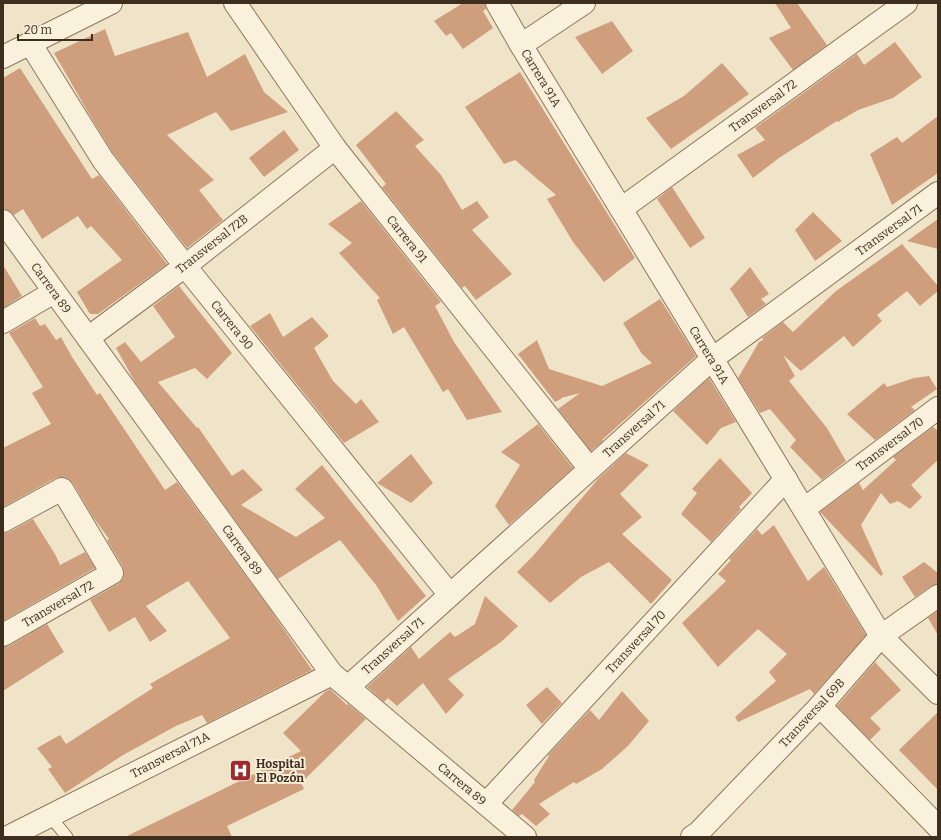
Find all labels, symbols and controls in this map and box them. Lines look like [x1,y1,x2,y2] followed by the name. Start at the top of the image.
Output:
[18,16,92,42] scale bar
[24,23,53,37] text: 20 m
[518,46,564,110] street label: Carrera 91A
[727,77,799,135] street label: Transversal 72
[853,201,925,259] street label: Transversal 71
[173,212,251,276] street label: Transversal 72B
[384,213,430,265] street label: Carrera 91
[28,260,74,316] street label: Carrera 89
[208,298,256,352] street label: Carrera 90
[686,323,732,387] street label: Carrera 91A
[600,398,668,460] street label: Transversal 71
[854,414,926,474] street label: Transversal 70
[219,522,265,578] street label: Carrera 89
[20,578,96,630] street label: Transversal 72
[603,608,669,676] street label: Transversal 70
[359,615,427,677] street label: Transversal 71
[776,676,848,750] street label: Transversal 69B
[128,729,212,781] street label: Transversal 71A
[256,757,305,785] place label: Hospital El Pozón
[228,758,254,784] hospital icon: Hospital El Pozón
[435,760,489,808] street label: Carrera 89

